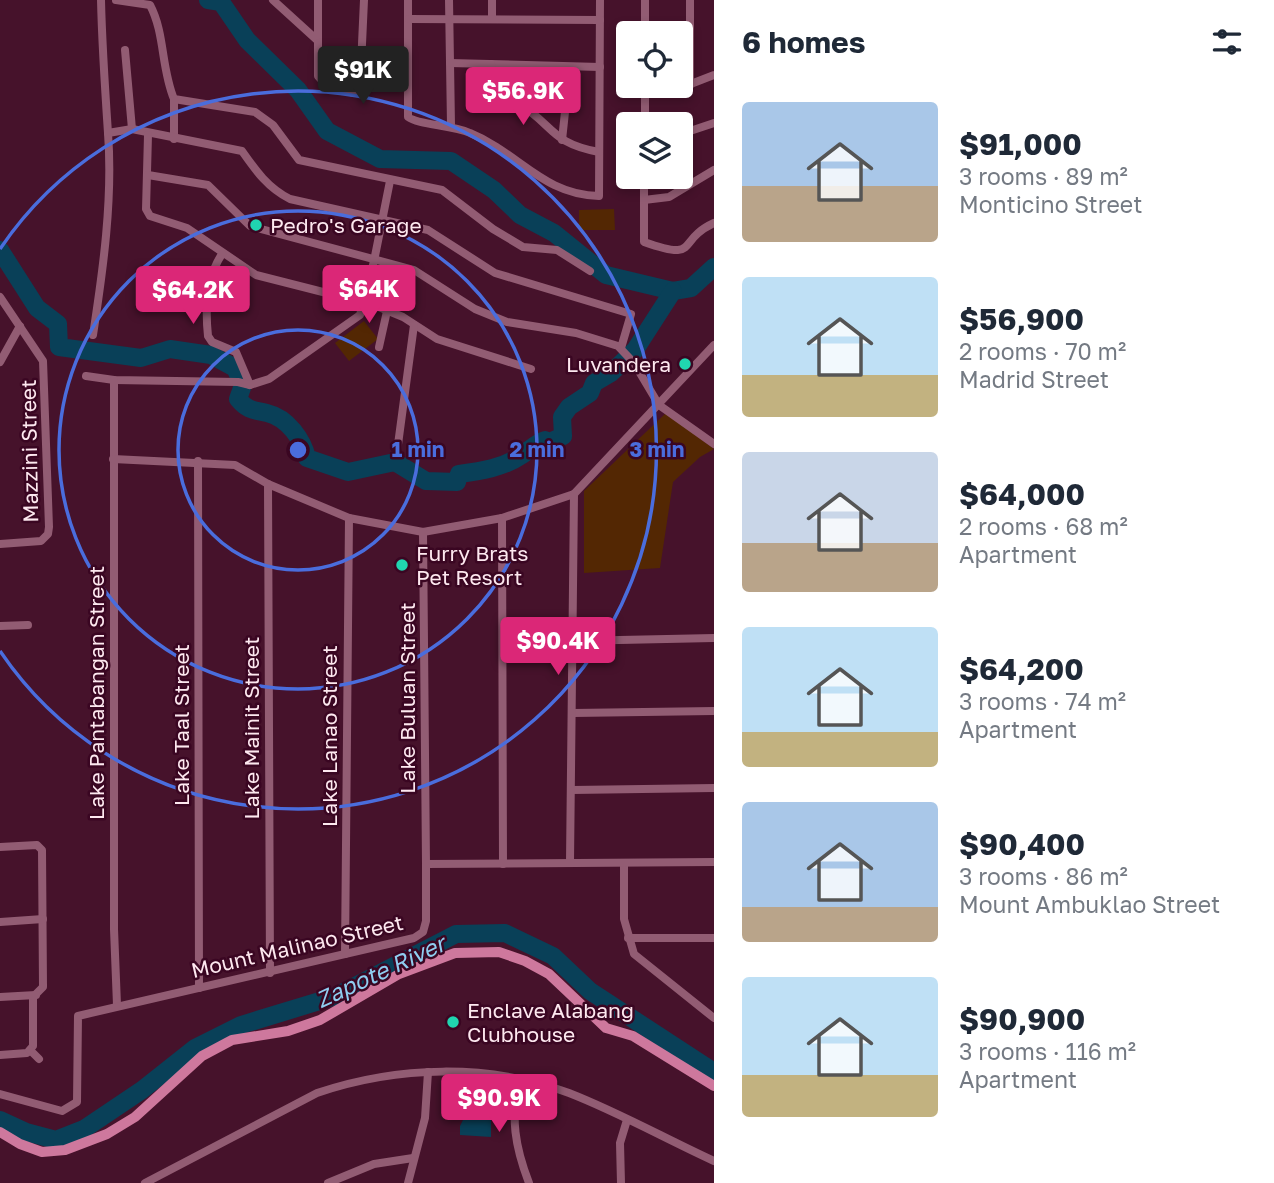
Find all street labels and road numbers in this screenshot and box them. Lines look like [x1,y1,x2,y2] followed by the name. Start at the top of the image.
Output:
[15,379,43,523] street label: Mazzini Street
[83,566,109,820] street label: Lake Pantabangan Street
[394,602,420,794] street label: Lake Buluan Street
[238,637,264,819] street label: Lake Mainit Street
[168,644,194,806] street label: Lake Taal Street
[316,645,342,827] street label: Lake Lanao Street
[188,909,406,983] street label: Mount Malinao Street

